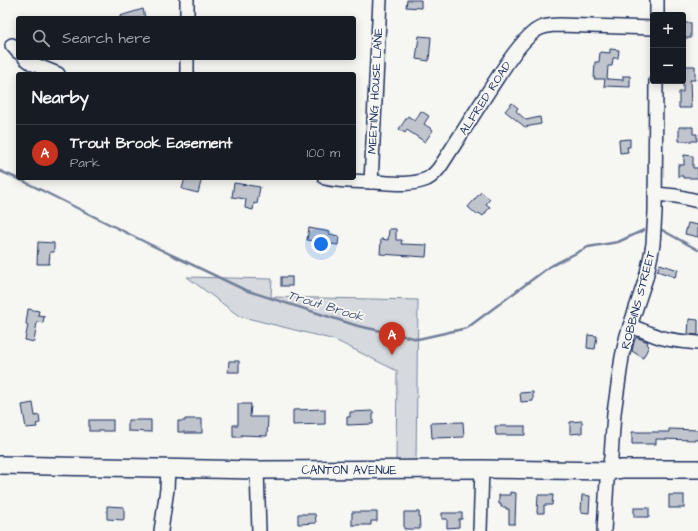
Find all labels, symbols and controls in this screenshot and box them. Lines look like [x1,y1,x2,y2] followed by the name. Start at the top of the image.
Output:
[650,12,686,84] map controls
[650,12,686,48] button: +
[16,16,356,60] search box
[30,27,52,49] icon: search
[364,27,387,155] street label: MEETING HOUSE LANE
[62,28,151,49] text: Search here
[650,48,686,84] button: −
[455,58,516,138] street label: ALFRED ROAD
[32,86,89,110] text: Nearby
[70,133,232,154] text: Trout Brook Easement
[41,144,49,162] text: A
[307,144,340,162] text: 100 m
[70,154,100,172] text: Park
[311,234,331,254] your location
[617,249,660,351] street label: ROBBINS STREET
[285,286,367,326] water label: Trout Brook
[379,322,405,355] pin: A
[301,462,397,479] street label: CANTON AVENUE

